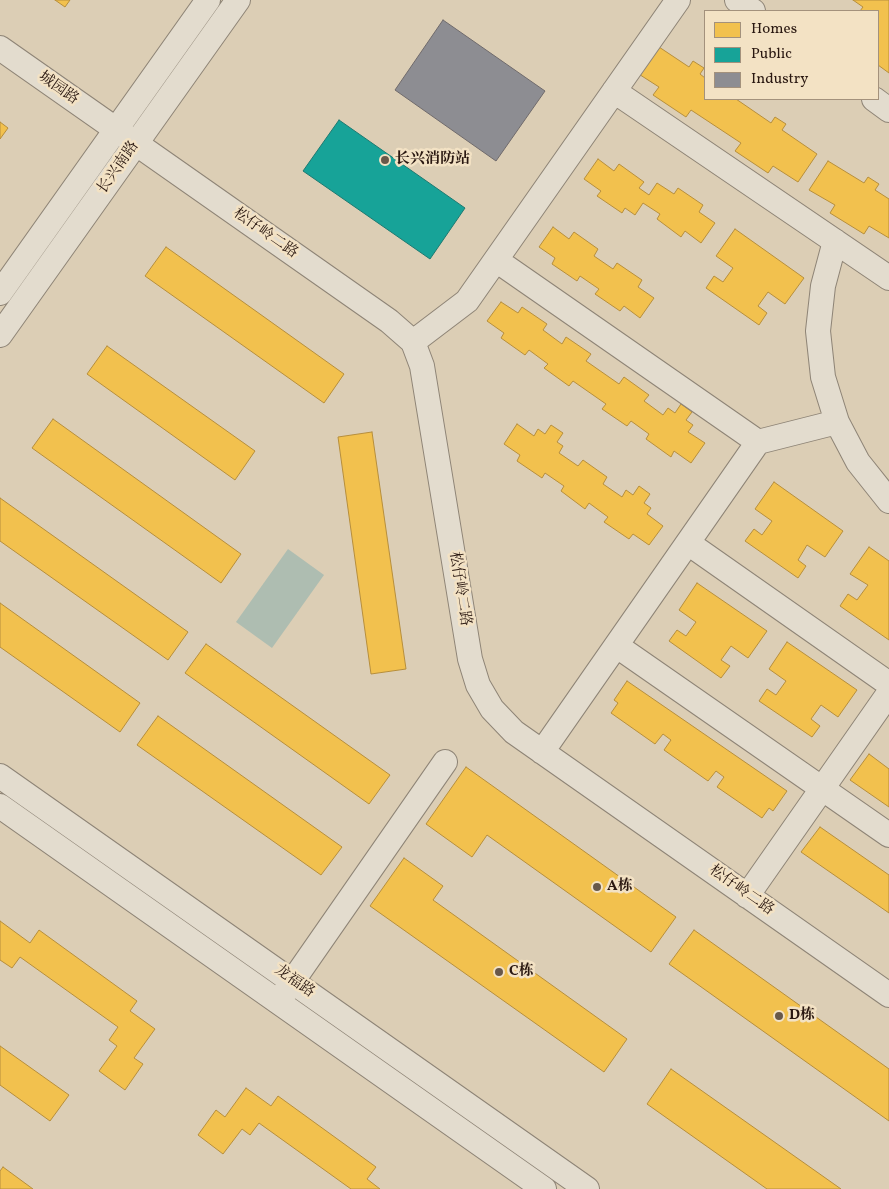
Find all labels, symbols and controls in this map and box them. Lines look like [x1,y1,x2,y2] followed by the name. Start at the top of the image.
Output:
[704,10,879,100] legend
[751,19,797,40] text: Homes
[751,44,792,65] text: Public
[34,69,82,109] street label: 城园路
[751,69,808,90] text: Industry
[94,138,144,198] street label: 长兴南路
[395,151,470,169] place label: 长兴消防站
[379,154,391,166] marker: 长兴消防站
[229,205,301,263] street label: 松仔岭二路
[444,551,474,627] street label: 松仔岭二路
[705,862,777,920] street label: 松仔岭二路
[607,878,633,896] place label: A栋
[591,881,603,893] marker: A栋
[270,962,318,1002] street label: 龙福路
[509,963,534,981] place label: C栋
[493,966,505,978] marker: C栋
[789,1007,815,1025] place label: D栋
[773,1010,785,1022] marker: D栋

